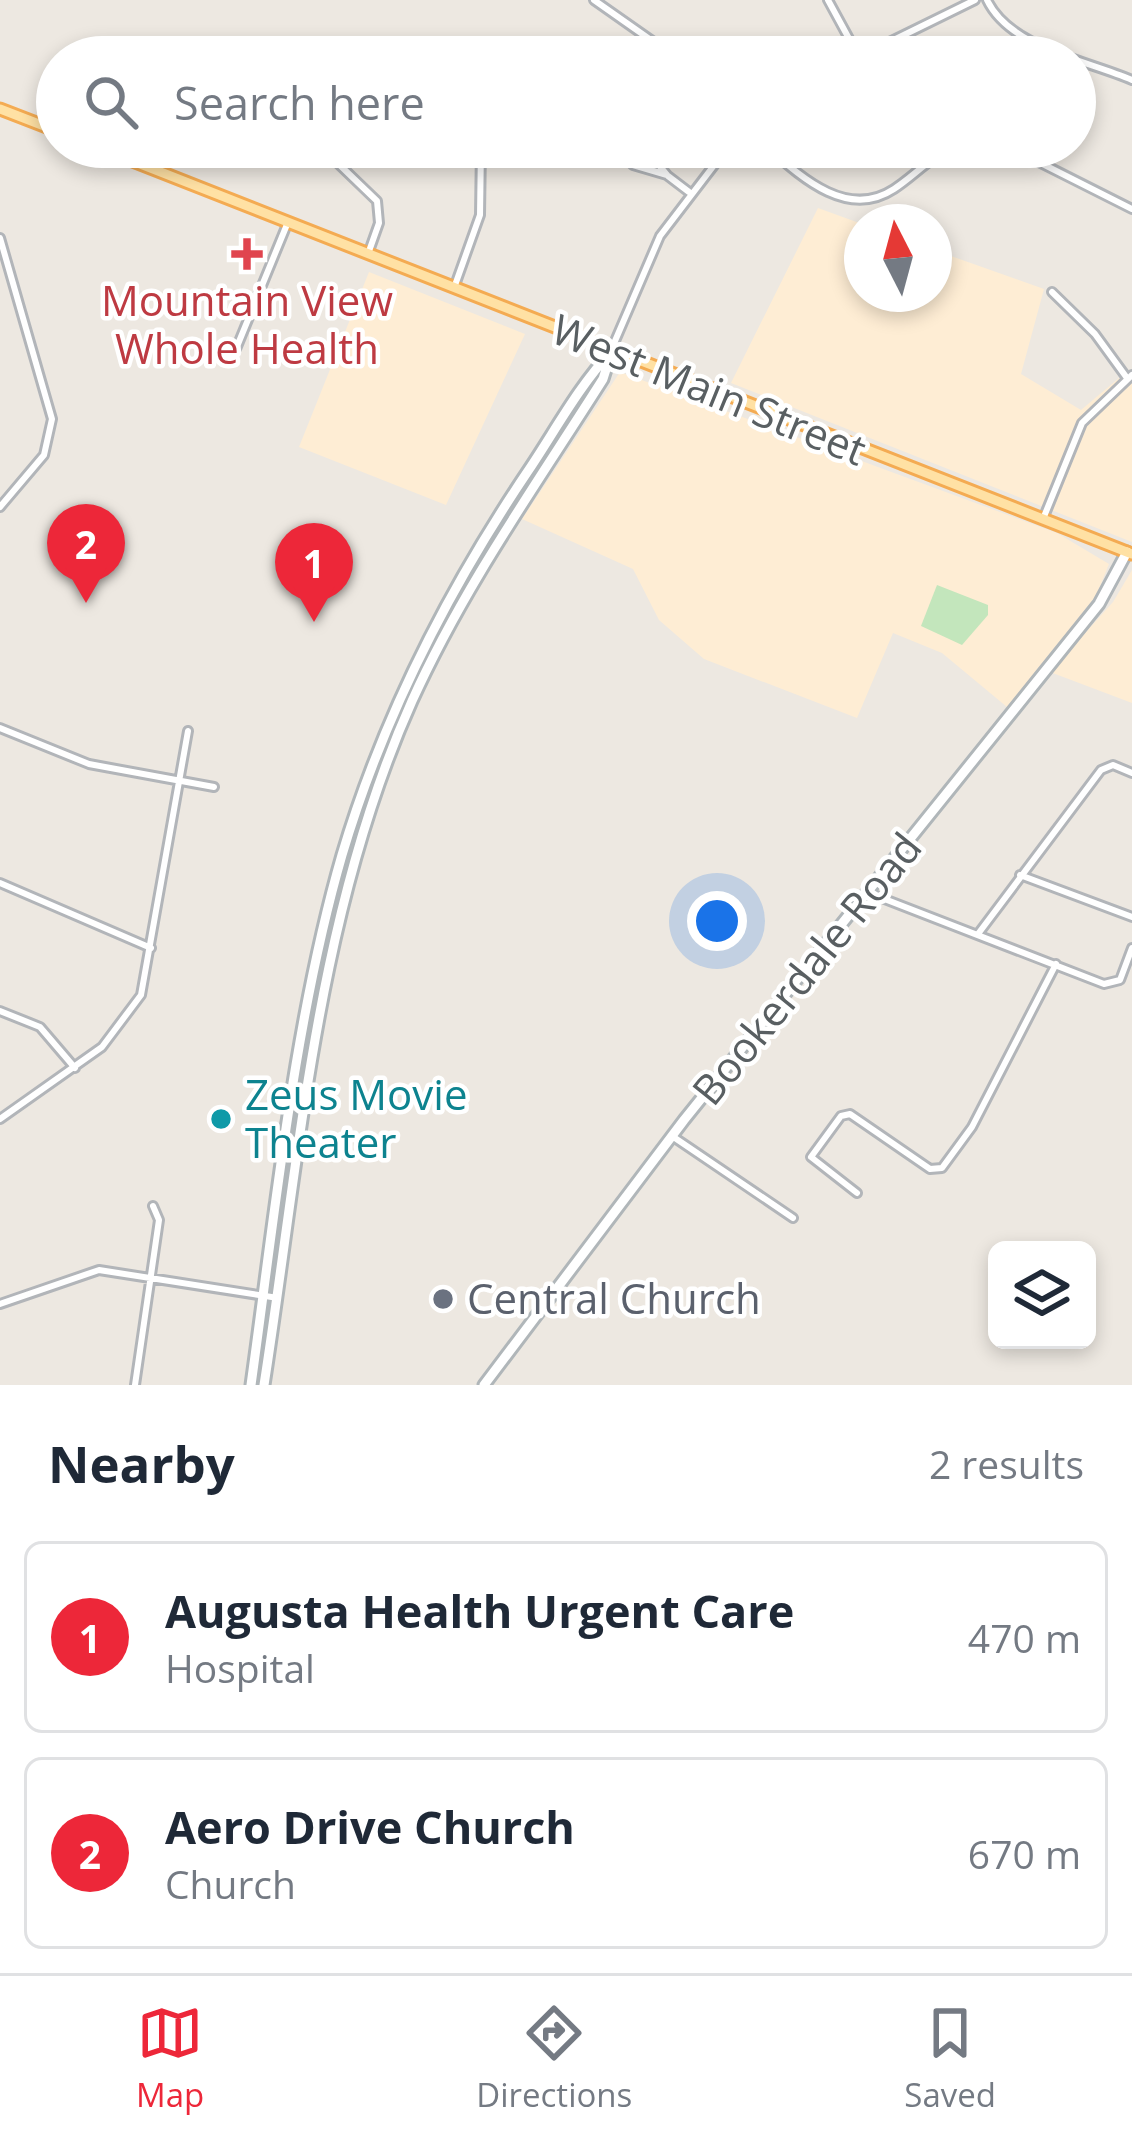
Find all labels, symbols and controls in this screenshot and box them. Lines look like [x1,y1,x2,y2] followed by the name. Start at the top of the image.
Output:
[36,36,1096,168] search box
[78,69,144,135] icon: search
[174,72,425,133] text: Search here
[844,204,952,312] north arrow
[231,238,263,270] marker: Mountain View Whole Health
[101,271,393,376] place label: Mountain View Whole Health
[544,300,875,478] street label: West Main Street
[47,504,125,603] pin: 2
[275,523,353,622] pin: 1
[678,820,933,1116] street label: Bookerdale Road
[687,891,747,951] your location
[245,1065,468,1170] place label: Zeus Movie Theater
[208,1106,234,1132] marker: Zeus Movie Theater
[988,1241,1096,1349] map controls
[988,1241,1096,1349] button: layers
[467,1269,761,1326] place label: Central Church
[430,1286,456,1312] marker: Central Church
[48,1428,235,1498] text: Nearby
[929,1437,1084,1490] text: 2 results
[165,1580,794,1641] text: Augusta Health Urgent Care
[79,1611,101,1664] text: 1
[968,1611,1081,1664] text: 470 m
[165,1641,315,1694] text: Hospital
[165,1796,575,1857] text: Aero Drive Church
[79,1827,101,1880] text: 2
[968,1827,1081,1880] text: 670 m
[165,1857,296,1910] text: Church
[136,2000,204,2117] tab: Map
[476,2000,632,2117] tab: Directions
[904,2000,996,2117] tab: Saved

